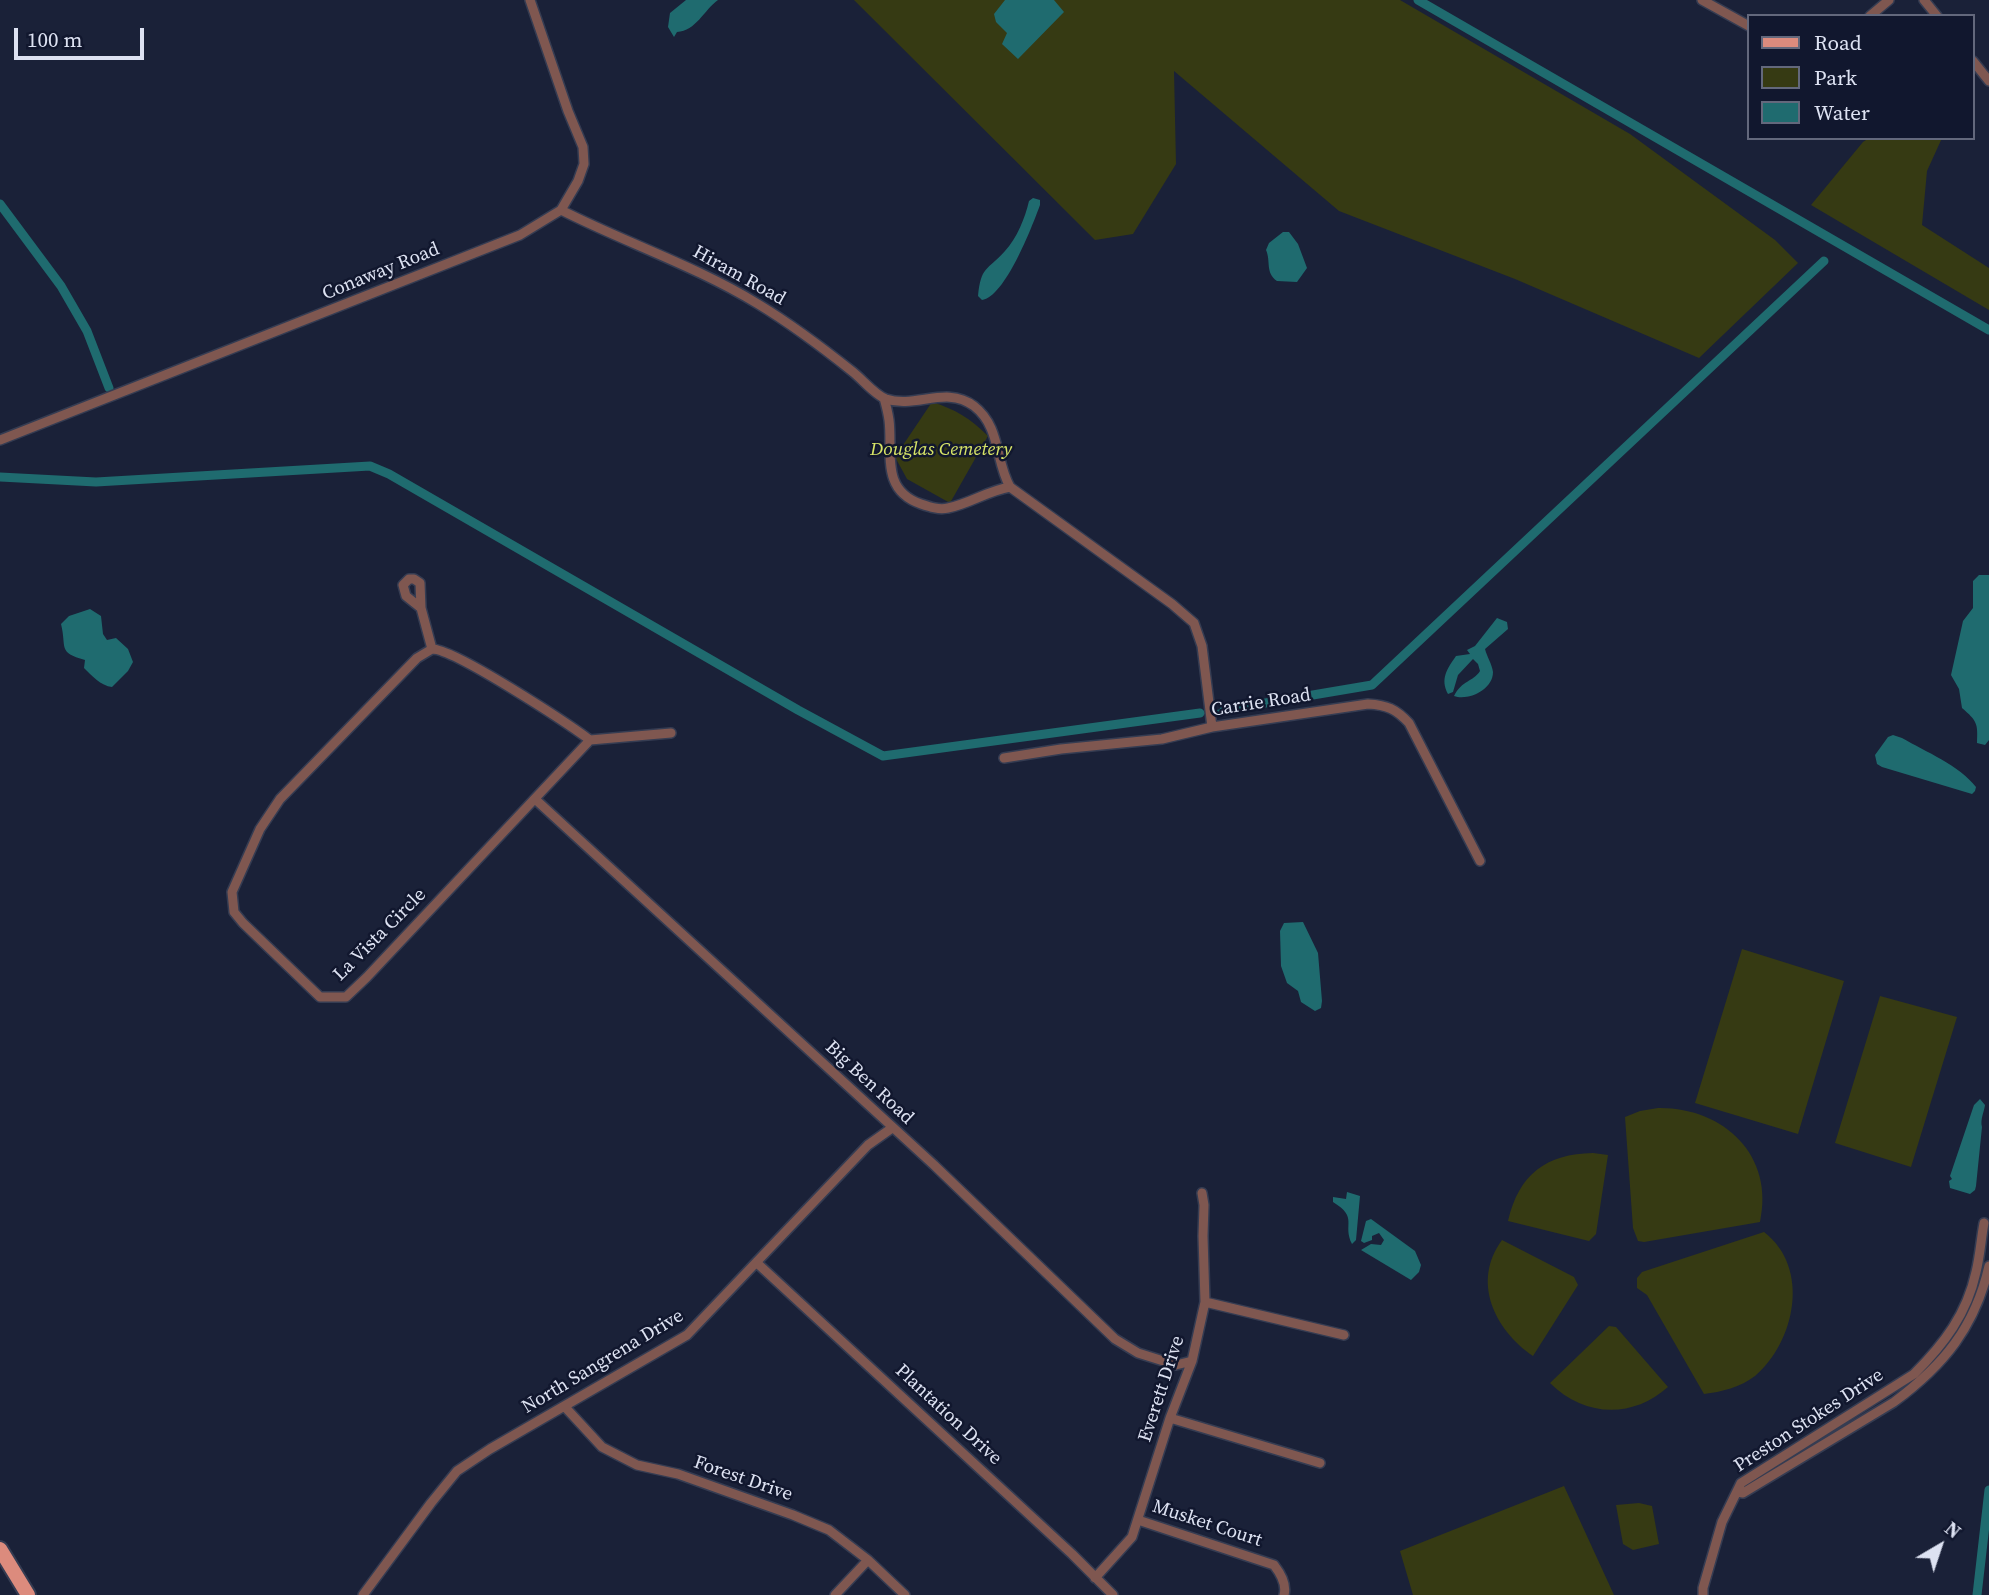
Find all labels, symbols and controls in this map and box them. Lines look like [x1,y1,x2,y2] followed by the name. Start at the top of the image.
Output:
[18,14,147,58] scale bar
[1748,14,1975,140] legend
[27,25,82,54] text: 100 m
[1814,28,1862,57] text: Road
[1814,63,1857,92] text: Park
[1814,98,1870,127] text: Water
[319,238,443,306] street label: Conaway Road
[689,241,789,311] street label: Hiram Road
[870,439,1012,461] park label: Douglas Cemetery
[1210,684,1312,722] street label: Carrie Road
[329,884,431,986] street label: La Vista Circle
[820,1036,918,1130] street label: Big Ben Road
[518,1305,688,1419] street label: North Sangrena Drive
[1134,1333,1190,1445] street label: Everett Drive
[890,1360,1006,1470] street label: Plantation Drive
[1730,1364,1888,1478] street label: Preston Stokes Drive
[691,1451,795,1507] street label: Forest Drive
[1149,1496,1265,1552] street label: Musket Court
[1905,1511,1975,1581] north arrow
[1940,1515,1967,1544] text: N

